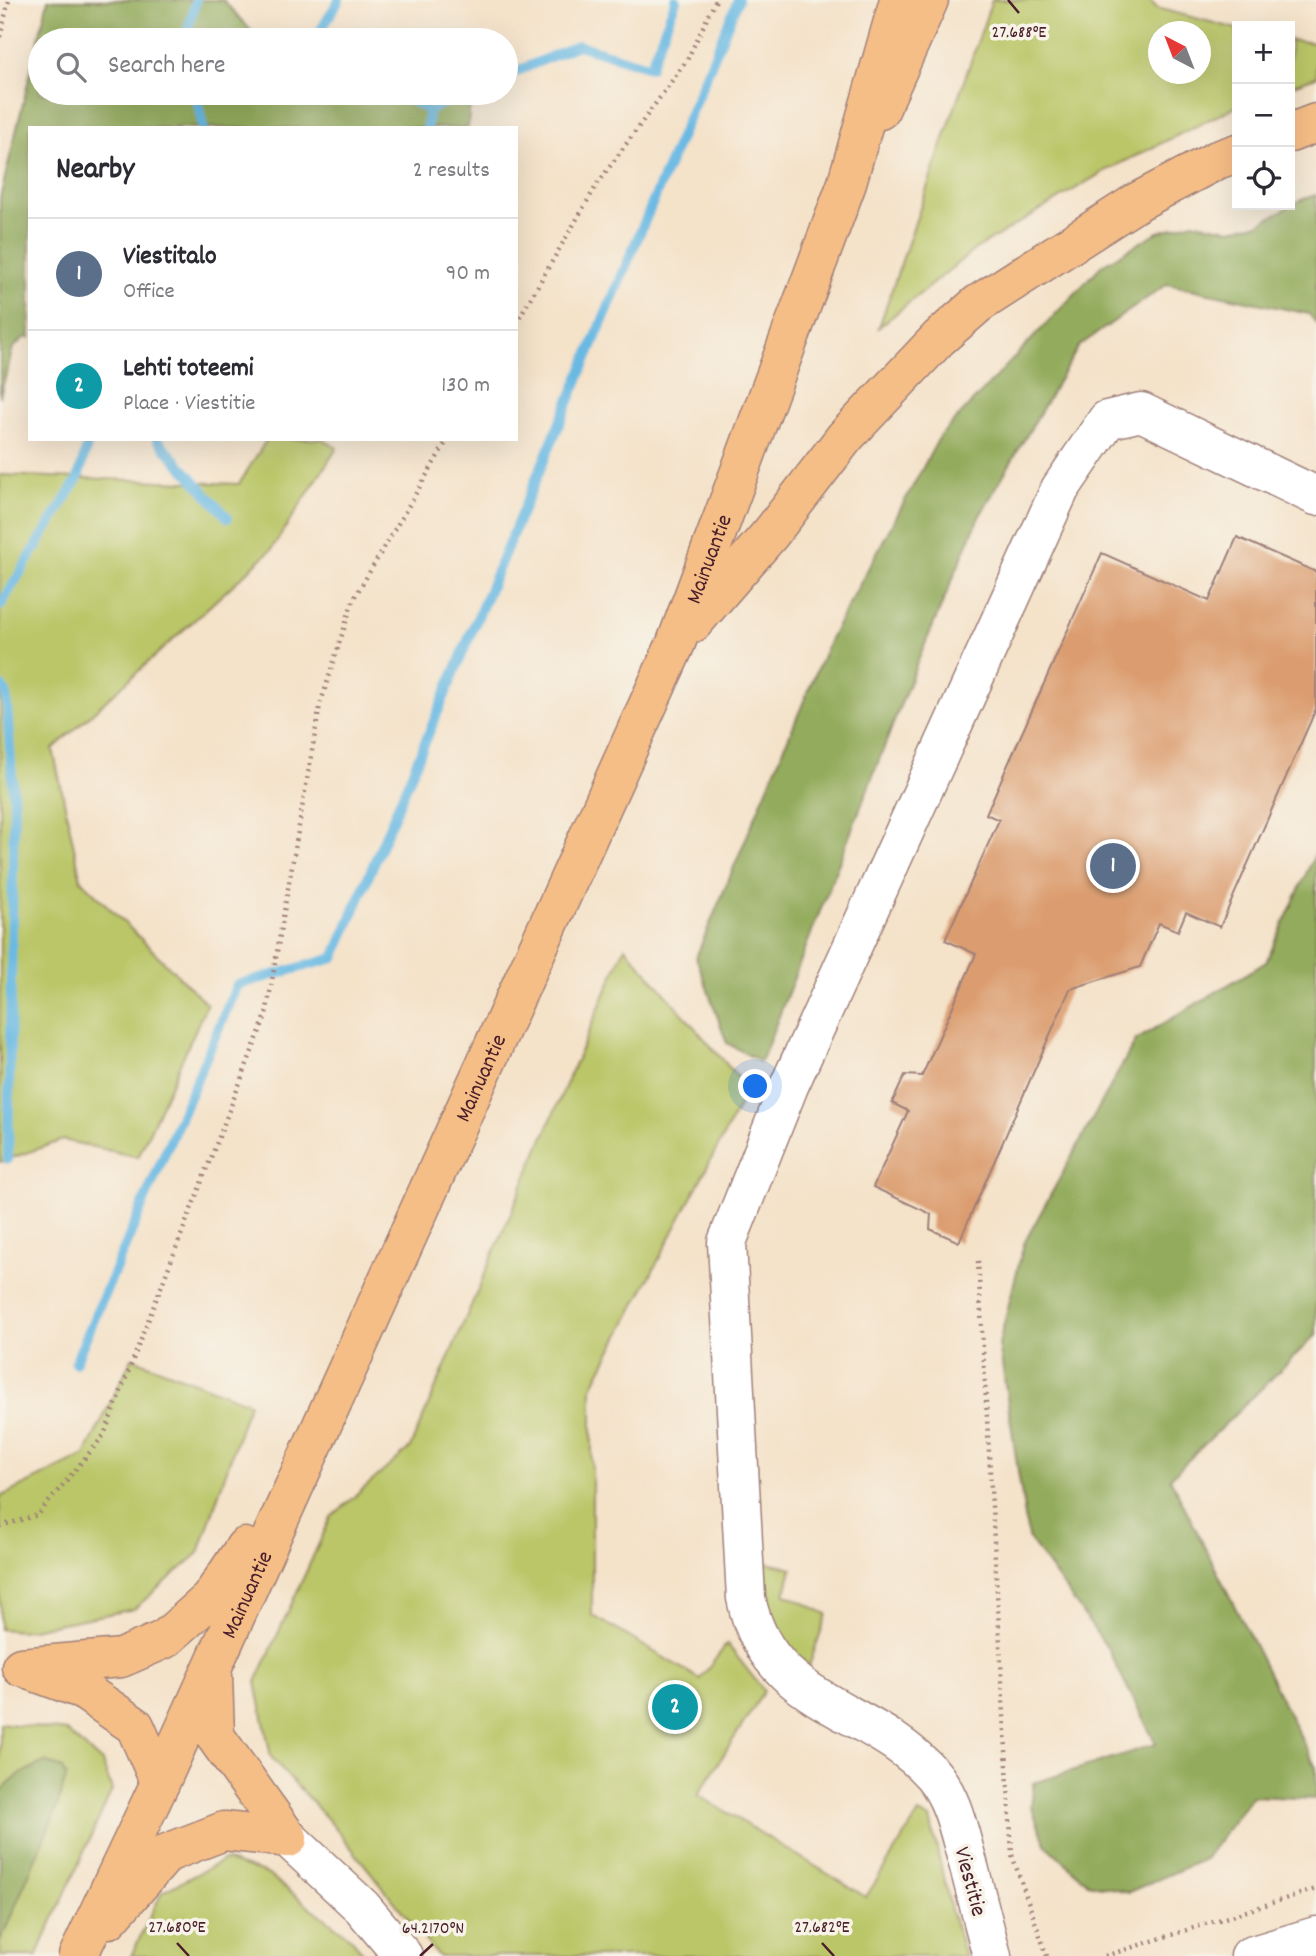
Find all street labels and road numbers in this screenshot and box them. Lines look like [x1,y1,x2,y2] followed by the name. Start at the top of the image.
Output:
[679,510,742,609] street label: Mainuantie
[448,1029,517,1128] street label: Mainuantie
[214,1546,283,1645] street label: Mainuantie
[944,1844,994,1920] street label: Viestitie

